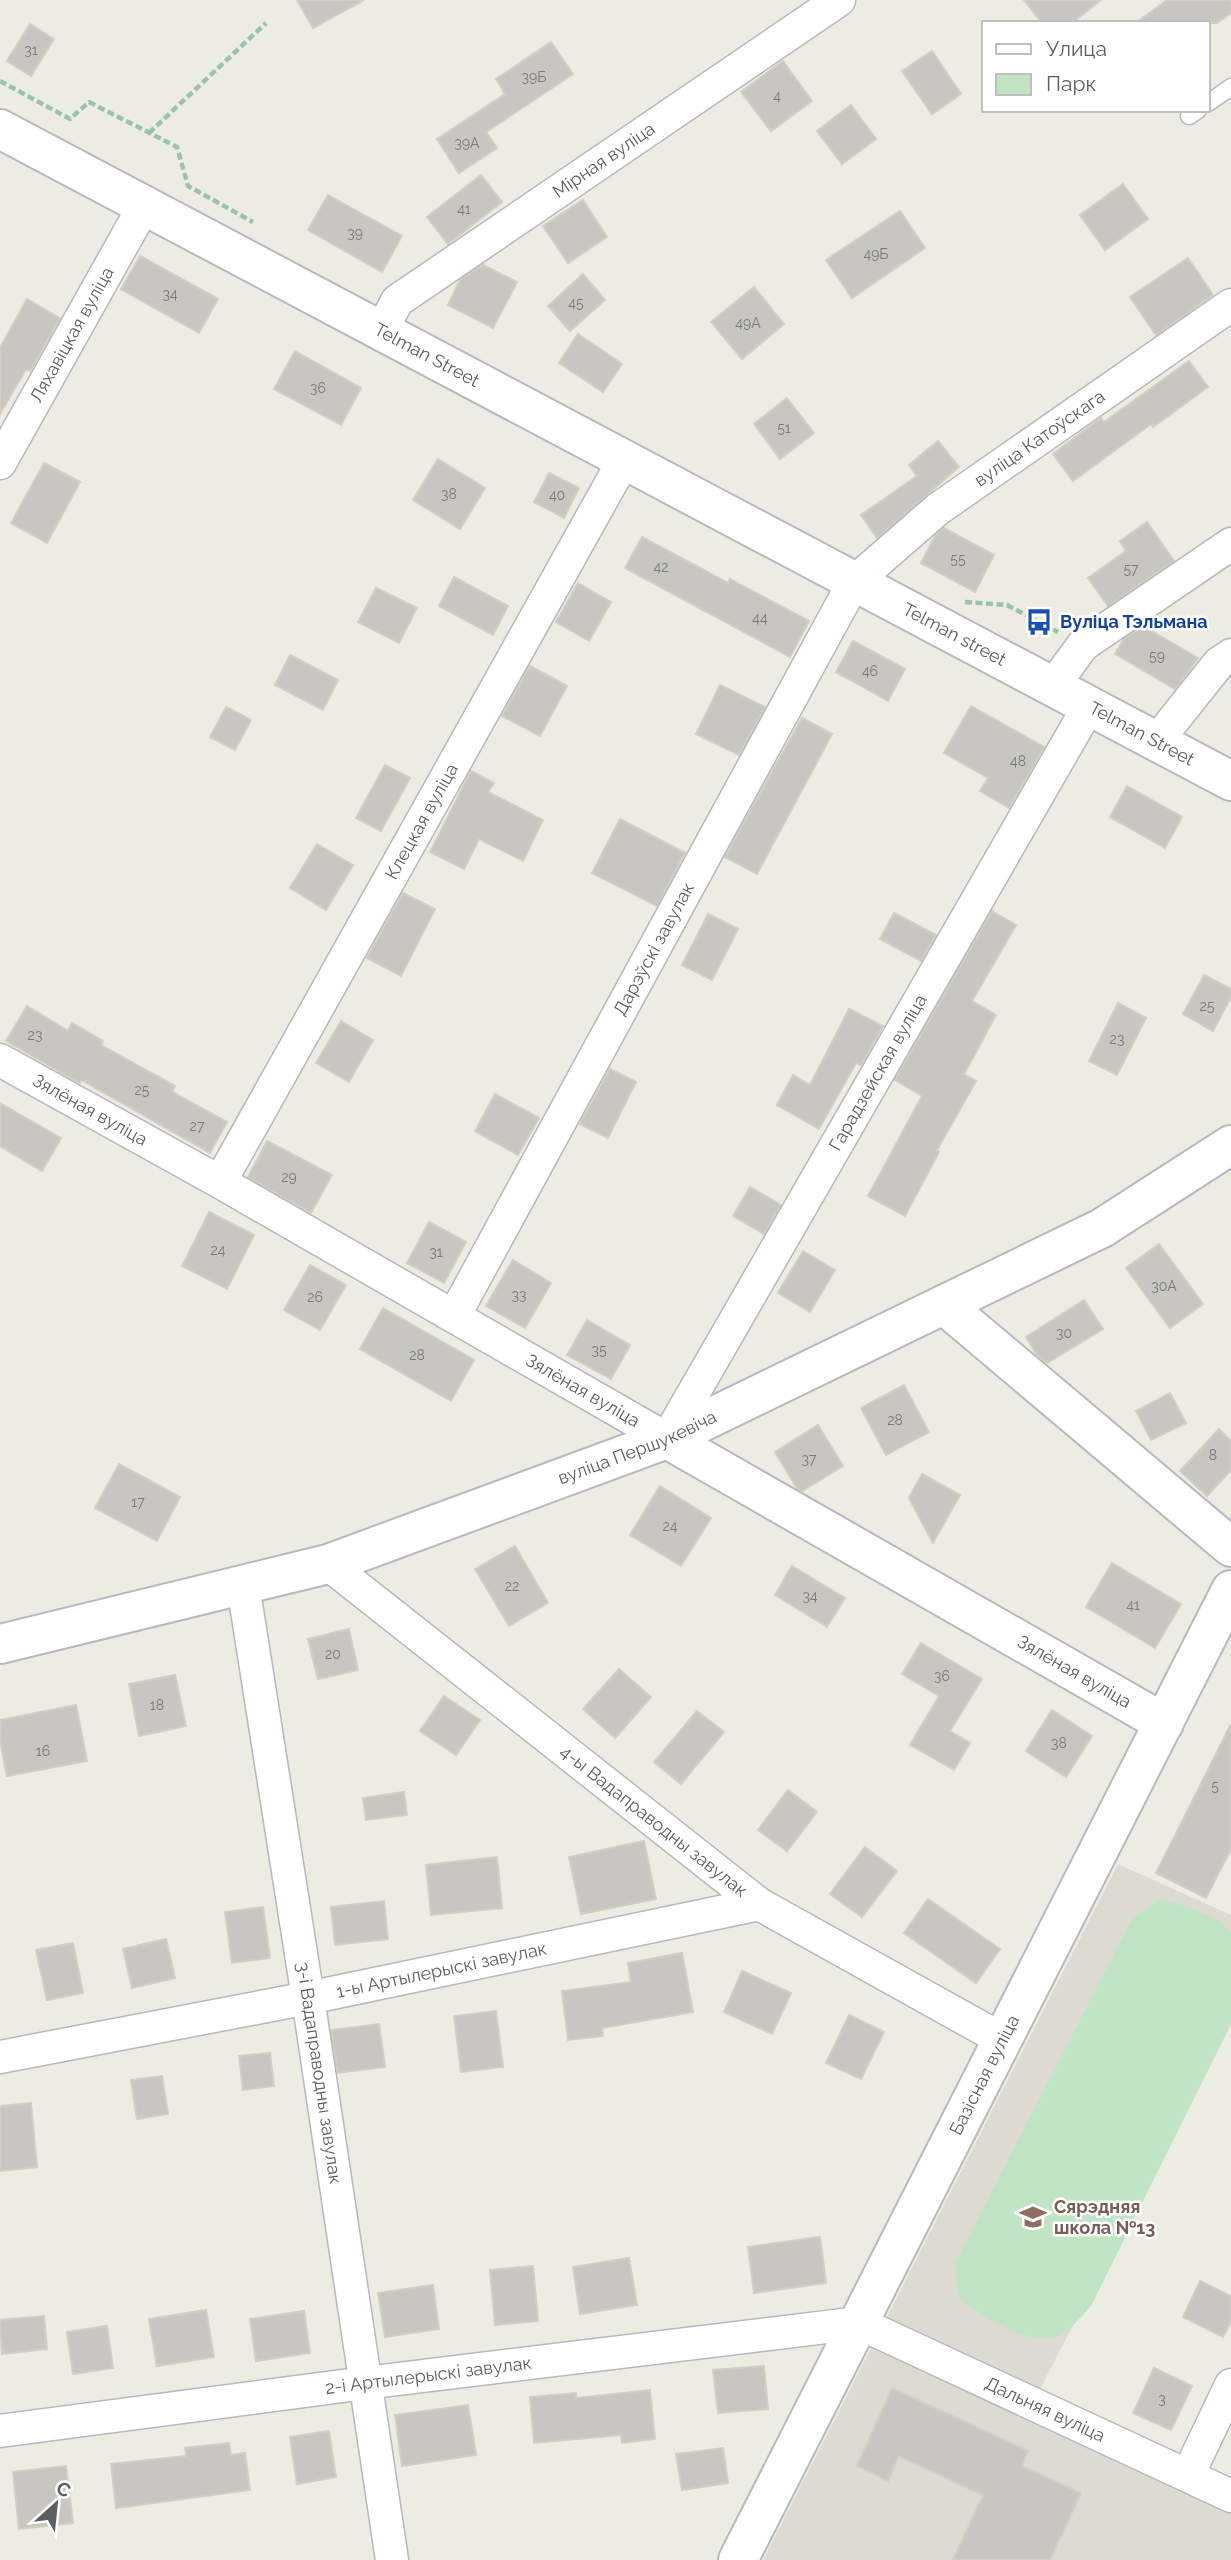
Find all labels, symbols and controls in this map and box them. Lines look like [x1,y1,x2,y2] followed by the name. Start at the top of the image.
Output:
[982,21,1210,112] legend
[1046,36,1107,61] text: Улица
[24,42,38,58] house number: 31
[522,69,546,85] house number: 39Б
[1046,71,1096,96] text: Парк
[773,88,781,104] house number: 4
[548,118,659,202] street label: Мірная вуліца
[454,135,480,151] house number: 39А
[457,201,471,217] house number: 41
[347,225,363,241] house number: 39
[864,246,888,262] house number: 49Б
[25,263,118,406] street label: Ляхавіцкая вуліца
[162,286,178,302] house number: 34
[568,295,584,311] house number: 45
[735,315,761,331] house number: 49А
[371,318,483,391] street label: Telman Street
[310,380,326,396] house number: 36
[970,385,1109,490] street label: вуліца Катоўскага
[777,420,791,436] house number: 51
[441,486,457,502] house number: 38
[549,487,565,503] house number: 40
[950,551,966,567] house number: 55
[654,559,668,575] house number: 42
[1123,561,1139,577] house number: 57
[899,598,1010,670] street label: Telman street
[1024,607,1054,637] bus stop icon: Вуліца Тэльмана
[752,610,768,626] house number: 44
[1060,611,1208,632] place label: Вуліца Тэльмана
[1149,648,1165,664] house number: 59
[862,663,878,679] house number: 46
[1086,697,1198,770] street label: Telman Street
[1010,753,1026,769] house number: 48
[380,760,462,883] street label: Клецкая вуліца
[609,879,698,1019] street label: Дарэўскі завулак
[824,990,931,1154] street label: Гарадзейская вуліца
[1200,998,1215,1014] house number: 25
[28,1027,42,1043] house number: 23
[1110,1031,1124,1047] house number: 23
[29,1069,151,1150] street label: Зялёная вуліца
[135,1082,150,1098] house number: 25
[190,1118,205,1134] house number: 27
[281,1169,297,1185] house number: 29
[211,1242,226,1258] house number: 24
[429,1244,443,1260] house number: 31
[1151,1278,1177,1294] house number: 30А
[512,1287,526,1303] house number: 33
[307,1289,323,1305] house number: 26
[1056,1325,1072,1341] house number: 30
[591,1342,607,1358] house number: 35
[409,1347,425,1363] house number: 28
[522,1349,644,1431] street label: Зялёная вуліца
[555,1406,720,1488] street label: вуліца Першукевіча
[887,1412,903,1428] house number: 28
[1209,1447,1217,1463] house number: 8
[802,1451,817,1467] house number: 37
[131,1494,145,1510] house number: 17
[663,1518,678,1534] house number: 24
[505,1578,519,1594] house number: 22
[802,1588,818,1604] house number: 34
[1126,1597,1140,1613] house number: 41
[1014,1630,1135,1712] street label: Зялёная вуліца
[325,1646,341,1662] house number: 20
[934,1668,950,1684] house number: 36
[150,1697,164,1713] house number: 18
[1051,1735,1067,1751] house number: 38
[556,1740,752,1901] street label: 4-ы Вадаправодны завулак
[36,1743,50,1759] house number: 16
[1211,1778,1219,1794] house number: 5
[334,1938,549,2002] street label: 1-ы Артылерыскі завулак
[293,1961,347,2185] street label: 3-і Вадаправодны завулак
[945,2011,1023,2138] street label: Базісная вуліца
[1054,2196,1155,2238] place label: Сярэдняя школа №13
[1018,2202,1048,2232] school or university icon: Сярэдняя школа №13
[324,2352,533,2398] street label: 2-і Артылерыскі завулак
[982,2372,1109,2446] street label: Дальняя вуліца
[1158,2391,1166,2407] house number: 3
[21,2469,91,2539] north arrow
[53,2476,75,2502] text: С

